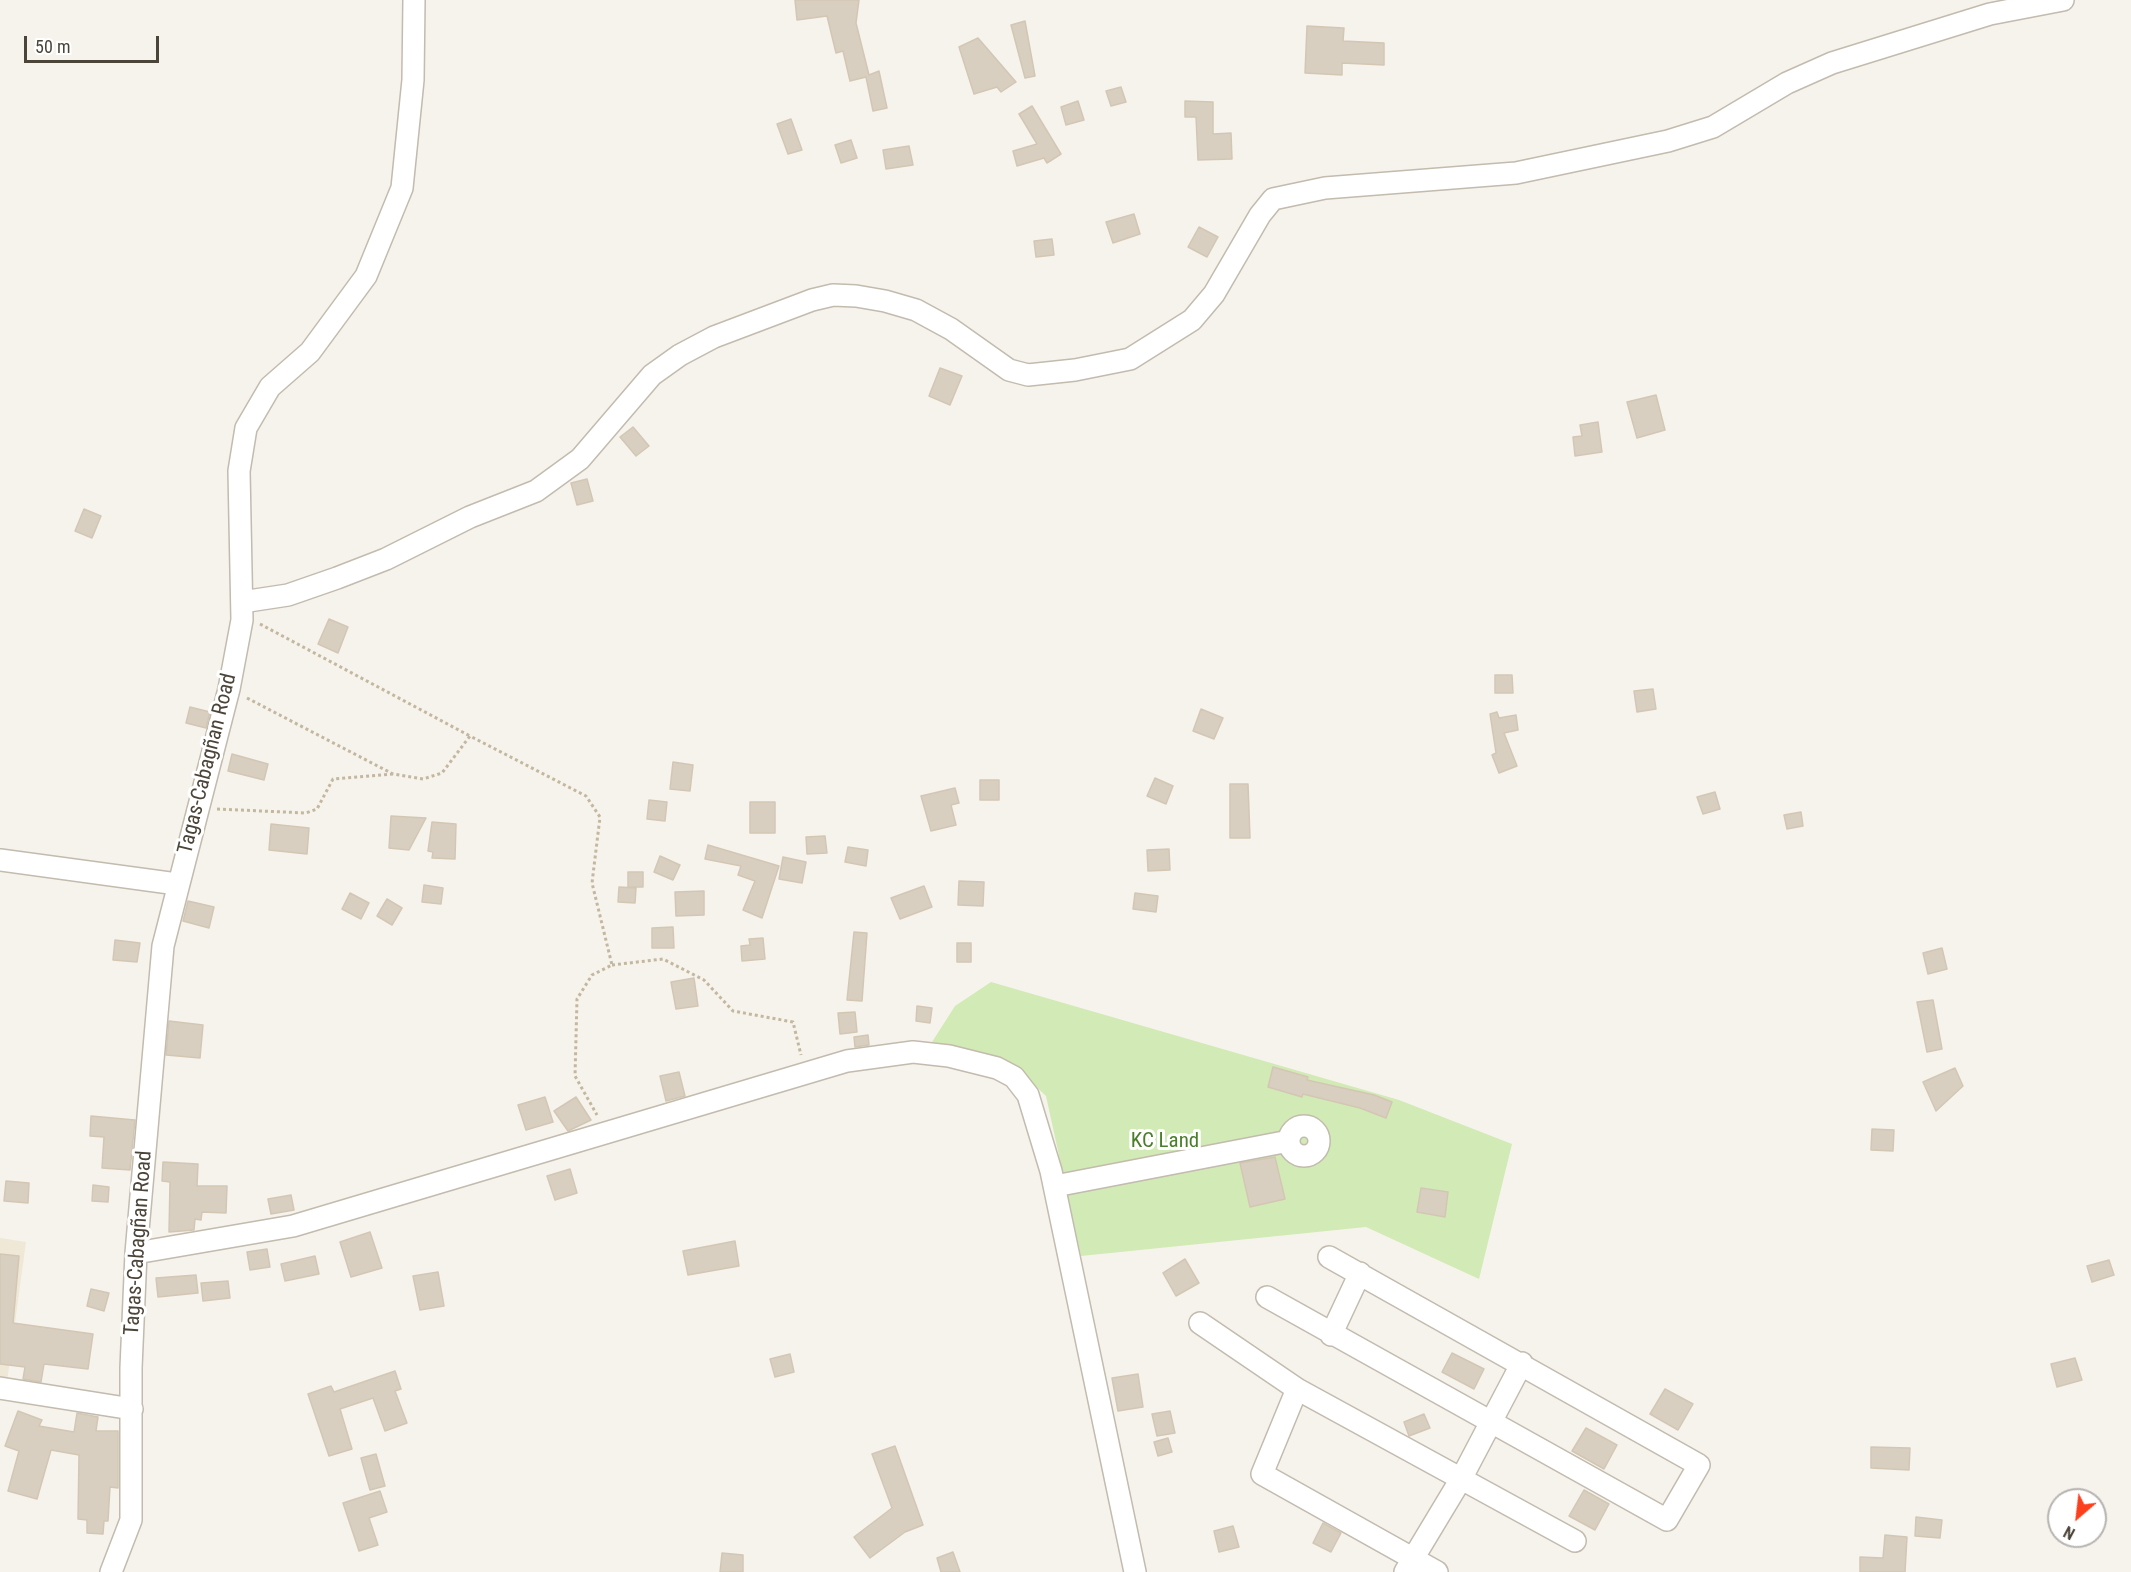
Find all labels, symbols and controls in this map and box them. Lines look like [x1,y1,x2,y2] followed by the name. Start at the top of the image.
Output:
[27,24,162,62] scale bar
[35,36,70,57] text: 50 m
[173,671,243,857] street label: Tagas-Cabagñan Road
[1131,1129,1199,1155] park label: KC Land
[120,1150,158,1336] street label: Tagas-Cabagñan Road
[2047,1488,2107,1548] north arrow
[2060,1522,2078,1543] text: N

